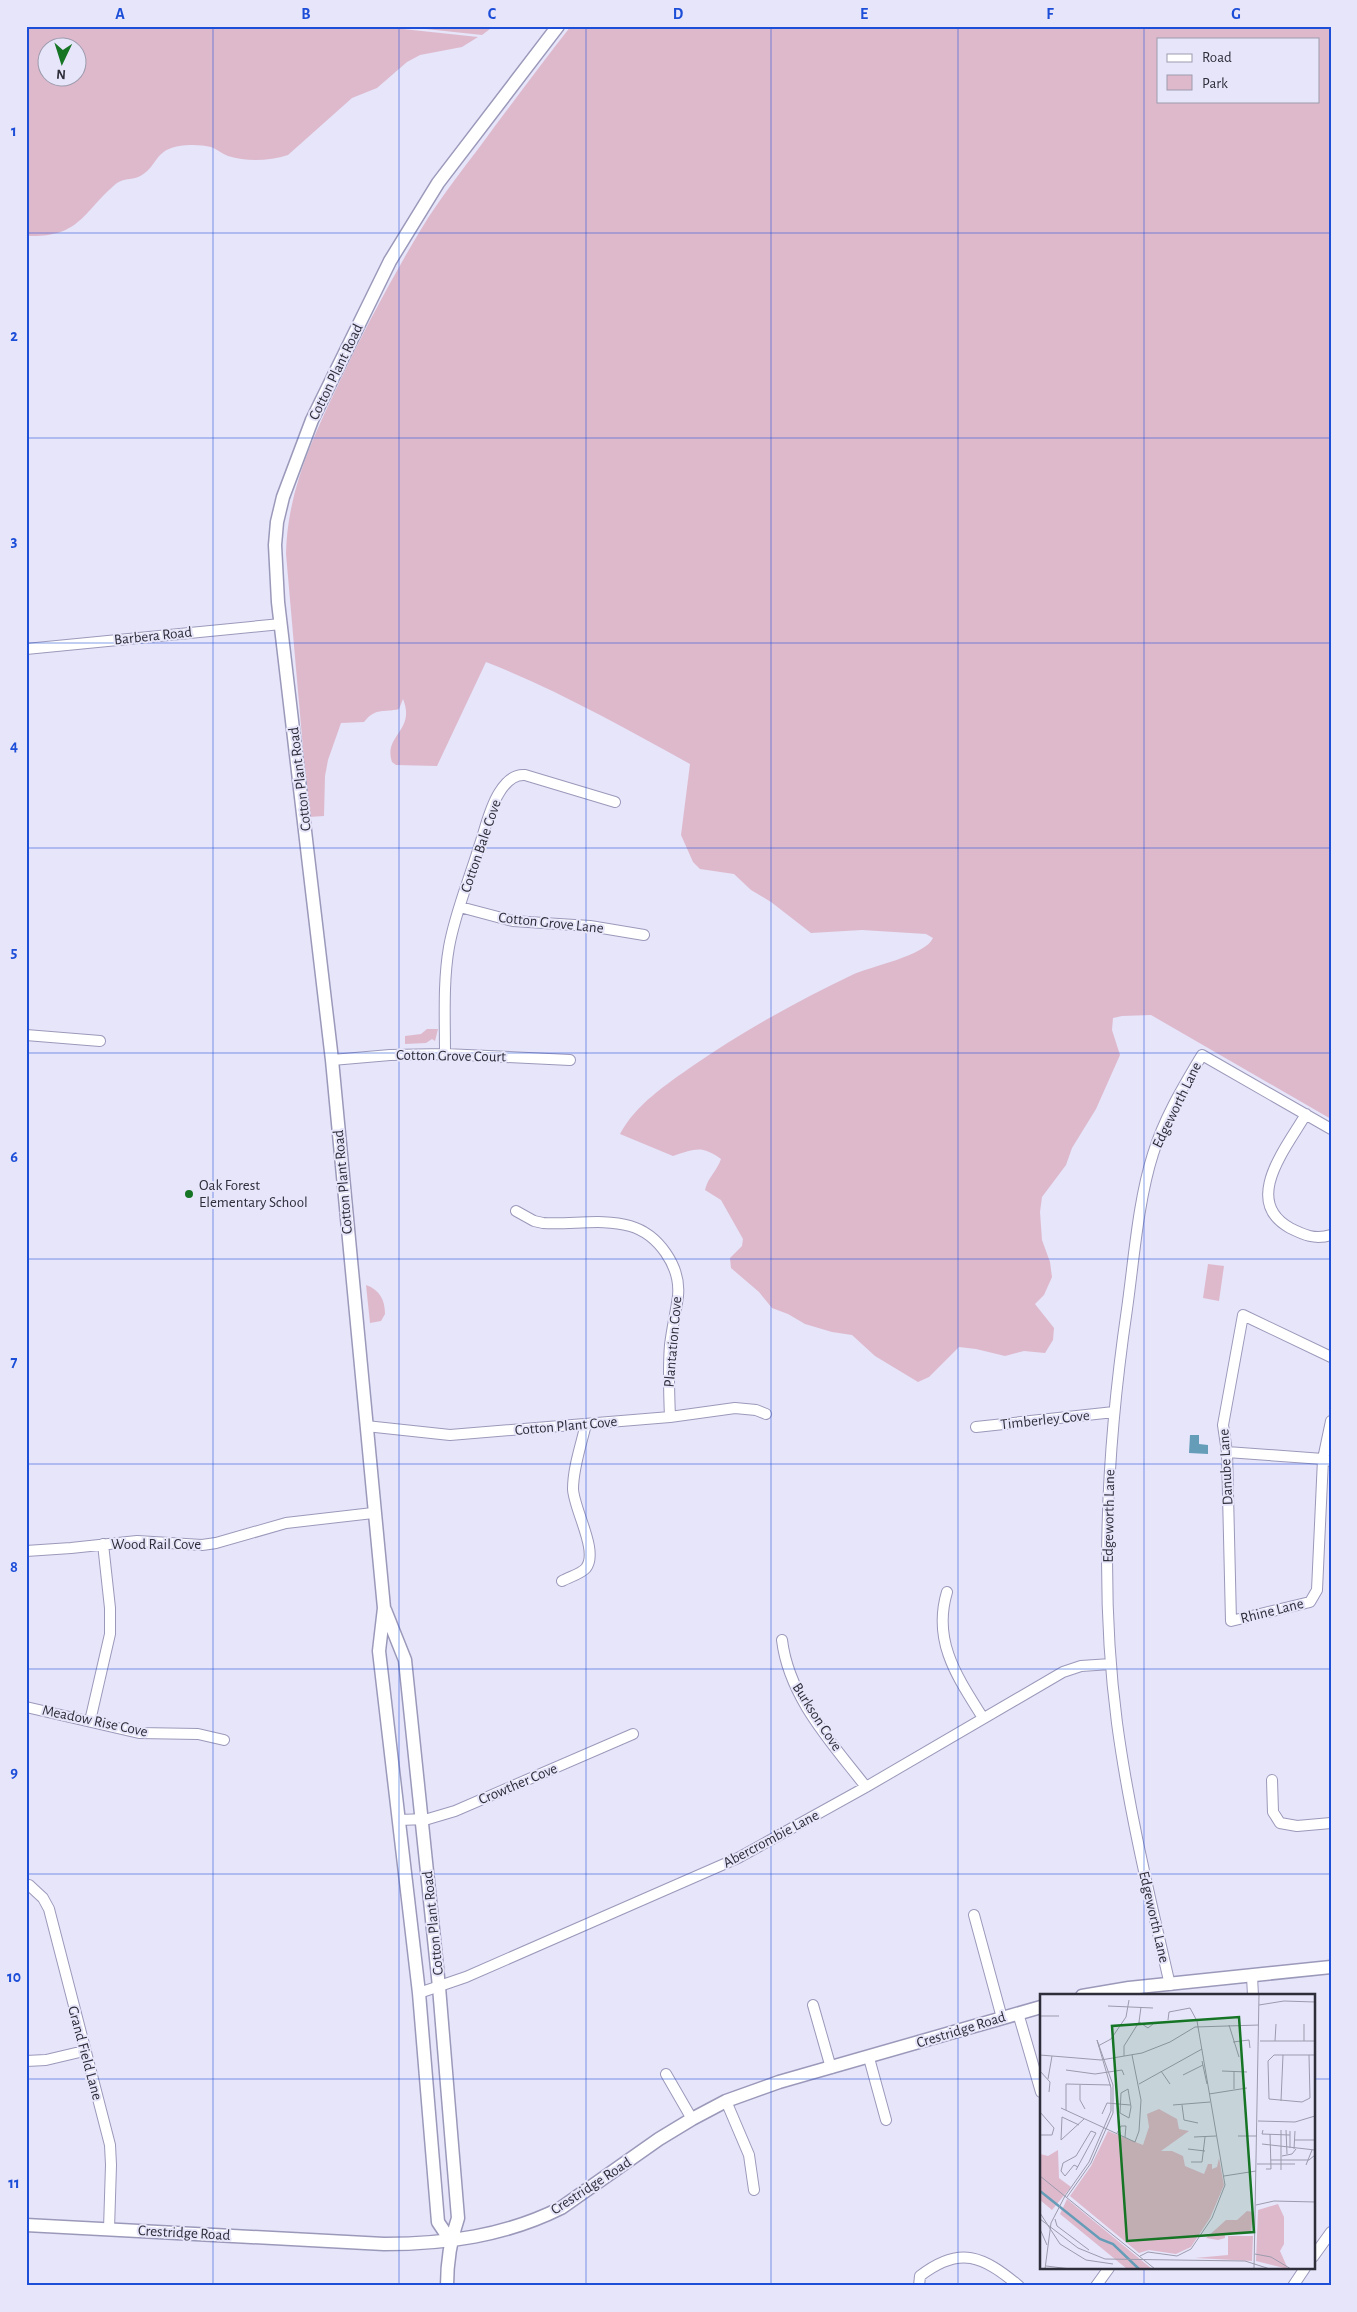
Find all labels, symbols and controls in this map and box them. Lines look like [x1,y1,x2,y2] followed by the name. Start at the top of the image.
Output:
[115,6,125,22] text: A
[301,6,311,22] text: B
[488,6,497,22] text: C
[673,6,684,22] text: D
[860,6,868,22] text: E
[1046,6,1054,22] text: F
[1231,6,1241,22] text: G
[38,38,88,88] north arrow
[1157,38,1320,102] legend
[1202,50,1232,65] text: Road
[56,67,67,81] text: N
[1202,76,1228,91] text: Park
[11,123,17,139] text: 1
[306,321,366,422] street label: Cotton Plant Road
[10,328,18,344] text: 2
[11,533,18,549] text: 3
[113,624,193,648] street label: Barbera Road
[286,726,314,832] street label: Cotton Plant Road
[10,738,18,754] text: 4
[458,797,504,895] street label: Cotton Bale Cove
[498,910,604,936] street label: Cotton Grove Lane
[11,944,18,960] text: 5
[396,1048,506,1064] street label: Cotton Grove Court
[1150,1060,1204,1150] street label: Edgeworth Lane
[331,1129,355,1235] street label: Cotton Plant Road
[10,1149,18,1165] text: 6
[199,1178,308,1210] place label: Oak Forest Elementary School
[183,1188,195,1200] marker: Oak Forest Elementary School
[662,1296,684,1388] street label: Plantation Cove
[11,1354,18,1370] text: 7
[1000,1408,1090,1432] street label: Timberley Cove
[514,1414,618,1438] street label: Cotton Plant Cove
[1217,1428,1235,1506] street label: Danube Lane
[1101,1469,1117,1563] street label: Edgeworth Lane
[111,1537,201,1552] street label: Wood Rail Cove
[10,1559,18,1575] text: 8
[1239,1596,1305,1626] street label: Rhine Lane
[789,1680,845,1754] street label: Burkson Cove
[41,1702,149,1740] street label: Meadow Rise Cove
[476,1761,560,1807] street label: Crowther Cove
[10,1764,18,1780] text: 9
[721,1807,821,1871] street label: Abercrombie Lane
[420,1870,446,1976] street label: Cotton Plant Road
[1136,1870,1172,1964] street label: Edgeworth Lane
[7,1969,21,1985] text: 10
[1040,1994,1314,2270] inset map
[65,2004,105,2102] street label: Grand Field Lane
[915,2009,1008,2051] street label: Crestridge Road
[548,2154,634,2217] street label: Crestridge Road
[8,2175,20,2191] text: 11
[137,2223,231,2243] street label: Crestridge Road

